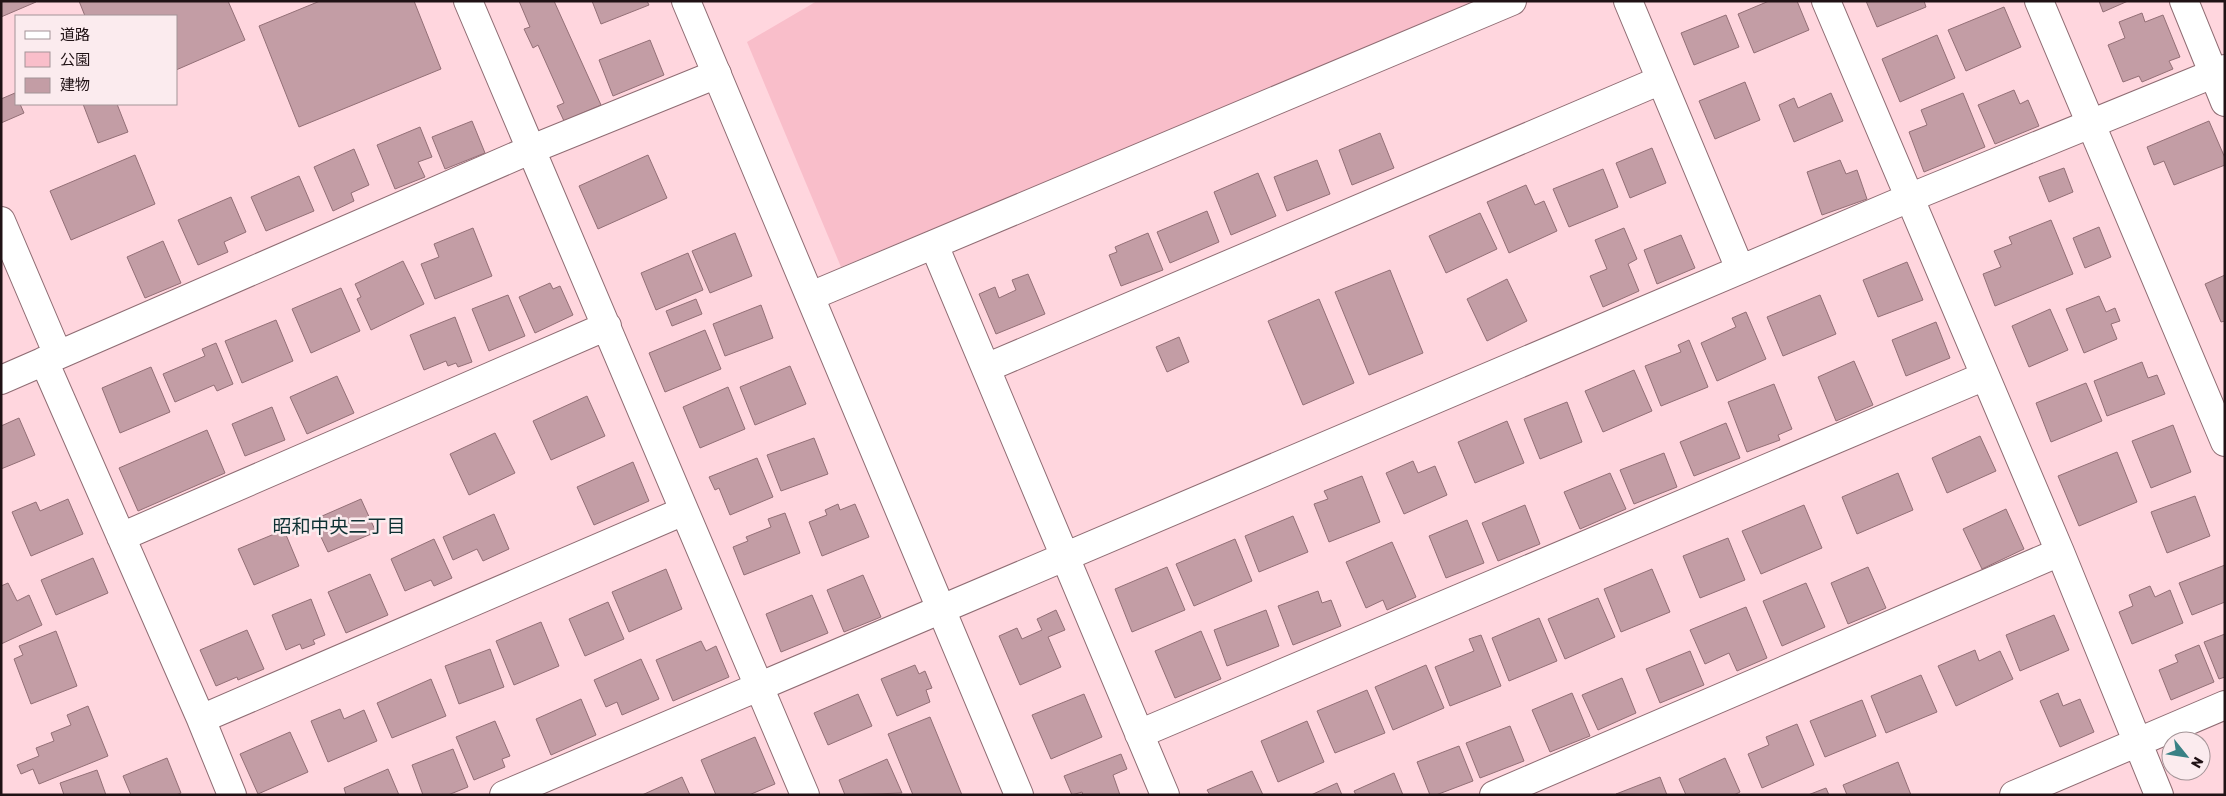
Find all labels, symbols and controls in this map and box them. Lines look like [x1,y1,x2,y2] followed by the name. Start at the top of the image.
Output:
[15,15,178,105] legend
[60,26,90,44] text: 道路
[60,51,90,69] text: 公園
[60,76,90,94] text: 建物
[272,515,406,538] district label: 昭和中央二丁目
[2161,731,2211,781] north arrow
[2187,754,2207,771] text: N

